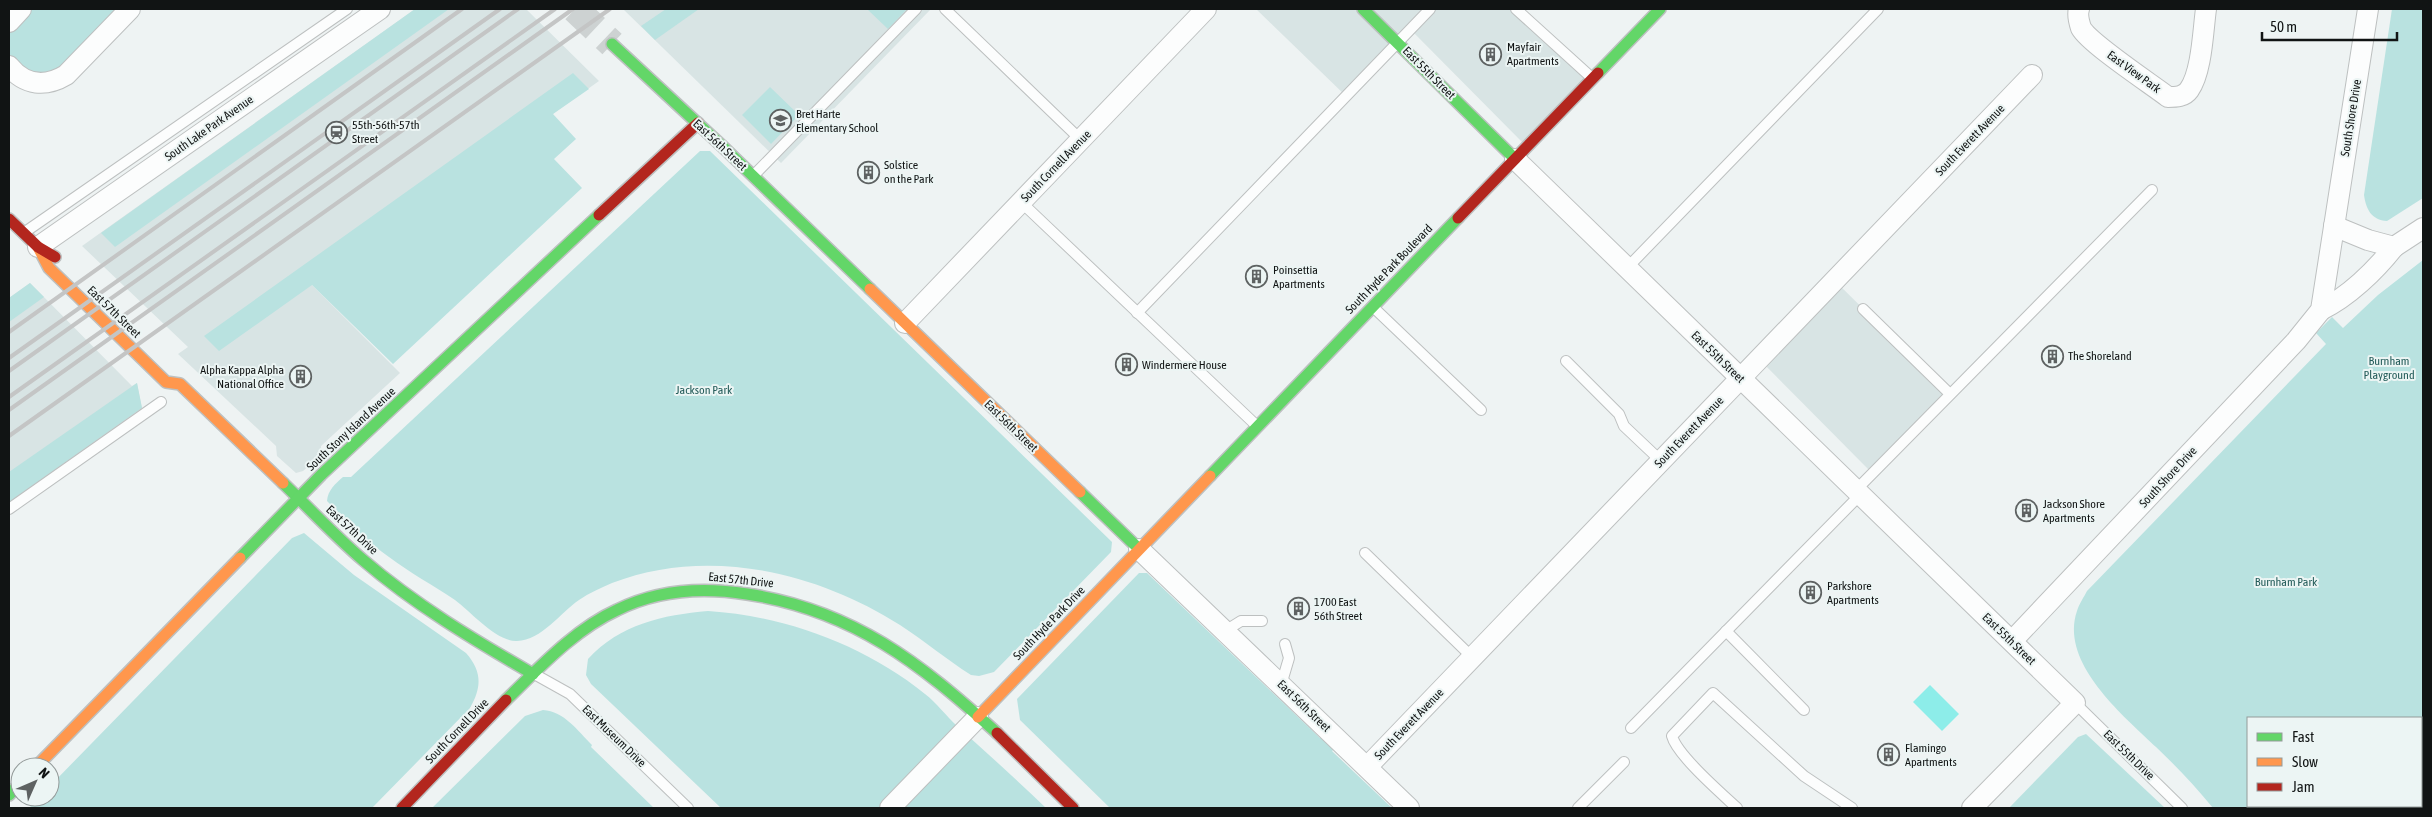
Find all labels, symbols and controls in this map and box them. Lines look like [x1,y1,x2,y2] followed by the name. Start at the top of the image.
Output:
[2262,10,2397,42] scale bar
[2270,18,2297,35] text: 50 m
[1507,40,1559,68] place label: Mayfair Apartments
[1479,42,1503,66] building icon: Mayfair Apartments
[1400,44,1459,103] street label: East 55th Street
[2104,48,2164,97] street label: East View Park
[2338,78,2364,158] street label: South Shore Drive
[162,92,256,164] street label: South Lake Park Avenue
[1932,101,2008,179] street label: South Everett Avenue
[796,107,879,135] place label: Bret Harte Elementary School
[768,109,792,133] school or university icon: Bret Harte Elementary School
[690,117,750,174] street label: East 56th Street
[352,118,420,146] place label: 55th-56th-57th Street
[324,120,348,144] station icon: 55th-56th-57th Street
[1018,127,1094,205] street label: South Cornell Avenue
[884,158,934,186] place label: Solstice on the Park
[856,160,880,184] building icon: Solstice on the Park
[1343,221,1435,317] street label: South Hyde Park Boulevard
[1273,263,1325,291] place label: Poinsettia Apartments
[1245,265,1269,289] building icon: Poinsettia Apartments
[84,283,144,341] street label: East 57th Street
[1688,328,1748,386] street label: East 55th Street
[2040,344,2064,368] building icon: The Shoreland
[2068,349,2132,363] place label: The Shoreland
[1114,353,1138,377] building icon: Windermere House
[2363,354,2415,382] park label: Burnham Playground
[1142,358,1227,372] place label: Windermere House
[200,363,284,391] place label: Alpha Kappa Alpha National Office
[288,365,312,389] building icon: Alpha Kappa Alpha National Office
[676,383,733,397] park label: Jackson Park
[304,384,398,474] street label: South Stony Island Avenue
[1651,393,1727,471] street label: South Everett Avenue
[981,397,1041,455] street label: East 56th Street
[2136,444,2200,510] street label: South Shore Drive
[2043,497,2105,525] place label: Jackson Shore Apartments
[2015,499,2039,523] building icon: Jackson Shore Apartments
[323,503,381,557] street label: East 57th Drive
[708,570,774,590] street label: East 57th Drive
[2255,575,2318,589] park label: Burnham Park
[1827,579,1879,607] place label: Parkshore Apartments
[1799,581,1823,605] building icon: Parkshore Apartments
[1010,583,1088,663] street label: South Hyde Park Drive
[1314,595,1363,623] place label: 1700 East 56th Street
[1286,597,1310,621] building icon: 1700 East 56th Street
[1979,610,2039,668] street label: East 55th Street
[1274,677,1334,735] street label: East 56th Street
[1371,685,1447,763] street label: South Everett Avenue
[423,696,491,766] street label: South Cornell Drive
[579,702,649,770] street label: East Museum Drive
[2247,717,2422,807] legend
[2101,727,2157,783] street label: East 55th Drive
[2292,728,2314,745] text: Fast
[1905,741,1957,769] place label: Flamingo Apartments
[1877,743,1901,767] building icon: Flamingo Apartments
[2292,753,2318,770] text: Slow
[10,757,60,807] north arrow
[36,764,53,781] text: N
[2292,778,2315,795] text: Jam

